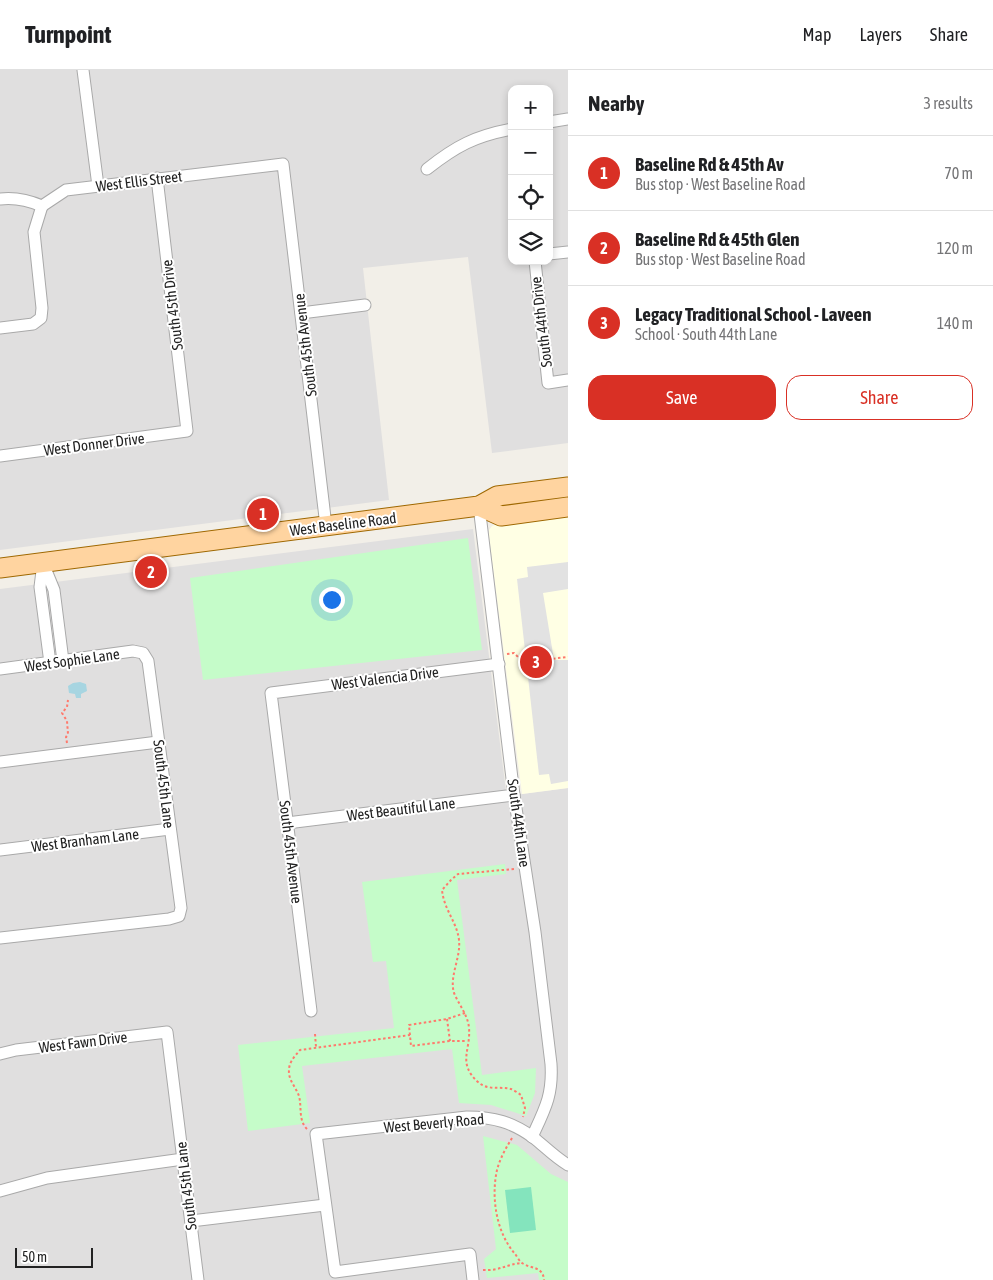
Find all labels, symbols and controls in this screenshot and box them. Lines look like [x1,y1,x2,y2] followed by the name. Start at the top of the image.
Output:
[25,21,111,48] text: Turnpoint
[802,24,831,45] text: Map
[859,24,902,45] text: Layers
[930,24,968,45] text: Share
[508,85,553,265] map controls
[508,85,553,130] button: +
[588,91,644,115] text: Nearby
[923,94,973,112] text: 3 results
[508,130,553,175] button: −
[635,153,784,175] text: Baseline Rd & 45th Av
[600,164,608,182] text: 1
[944,164,973,182] text: 70 m
[95,167,183,195] street label: West Ellis Street
[508,175,553,220] button: locate
[635,175,806,193] text: Bus stop · West Baseline Road
[508,220,553,265] button: layers
[635,228,800,250] text: Baseline Rd & 45th Glen
[600,239,608,257] text: 2
[937,239,973,257] text: 120 m
[635,250,806,268] text: Bus stop · West Baseline Road
[158,259,186,351] street label: South 45th Drive
[527,276,555,368] street label: South 44th Drive
[290,292,320,397] street label: South 45th Avenue
[635,303,871,325] text: Legacy Traditional School - Laveen
[600,314,608,332] text: 3
[937,314,973,332] text: 140 m
[635,325,777,343] text: School · South 44th Lane
[588,375,776,420] button: Save
[786,375,973,420] button: Share
[43,429,146,459] street label: West Donner Drive
[247,495,279,533] pin: 1
[289,509,397,539] street label: West Baseline Road
[135,553,167,591] pin: 2
[319,587,345,613] your location
[520,643,552,681] pin: 3
[23,645,121,675] street label: West Sophie Lane
[330,663,440,693] street label: West Valencia Drive
[150,739,178,829] street label: South 45th Lane
[504,778,534,868] street label: South 44th Lane
[346,794,456,824] street label: West Beautiful Lane
[276,800,306,905] street label: South 45th Avenue
[30,825,140,855] street label: West Branham Lane
[38,1028,128,1056] street label: West Fawn Drive
[383,1110,485,1136] street label: West Beverly Road
[172,1141,200,1231] street label: South 45th Lane
[15,1245,92,1268] scale bar
[22,1249,47,1265] text: 50 m

